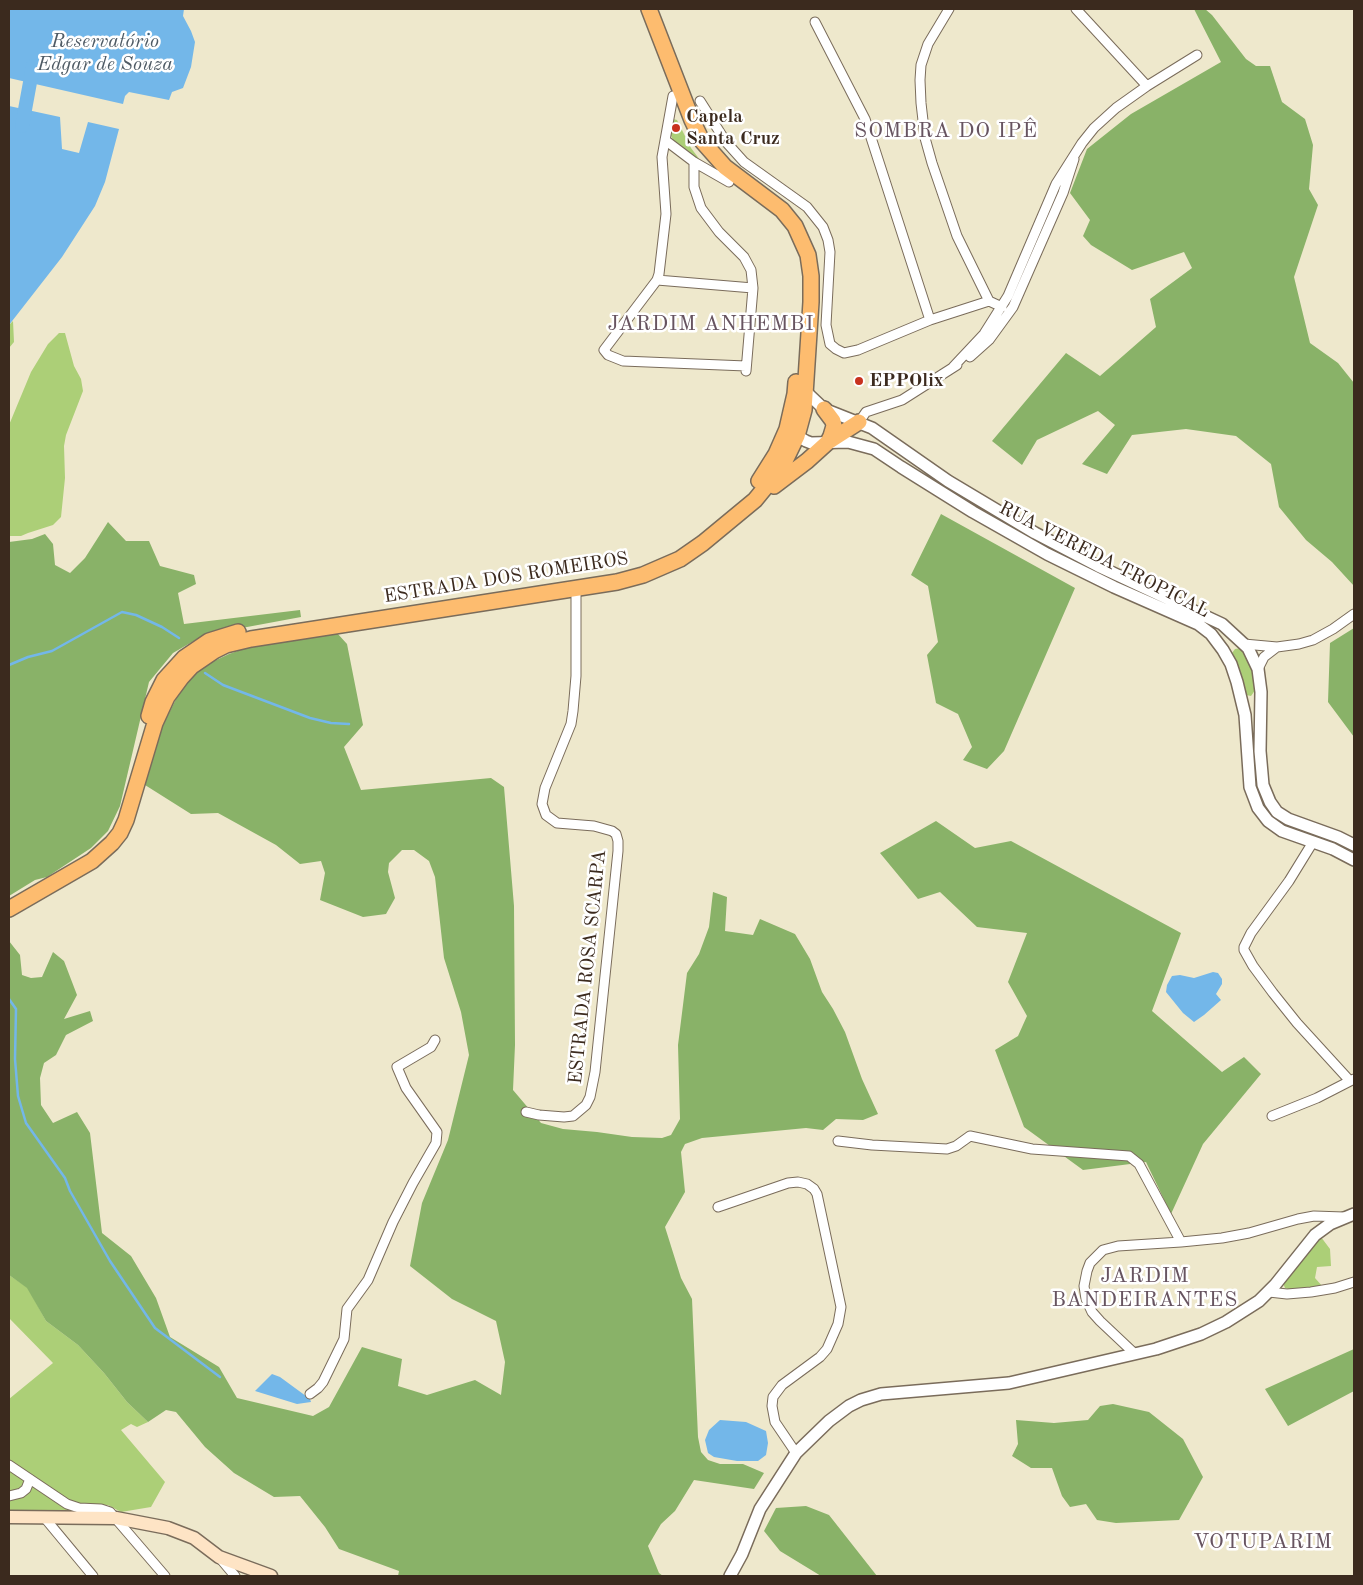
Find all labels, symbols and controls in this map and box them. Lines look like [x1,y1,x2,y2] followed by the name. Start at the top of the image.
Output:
[37,30,173,77] water label: Reservatório Edgar de Souza
[686,106,780,150] place label: Capela Santa Cruz
[852,118,1040,144] district label: SOMBRA DO IPÊ
[670,122,682,134] marker: Capela Santa Cruz
[606,311,816,337] district label: JARDIM ANHEMBI
[869,370,944,392] place label: EPPOlix
[853,375,865,387] marker: EPPOlix
[995,497,1213,623] street label: RUA VEREDA TROPICAL
[382,547,630,609] street label: ESTRADA DOS ROMEIROS
[564,849,612,1085] street label: ESTRADA ROSA SCARPA
[1050,1263,1240,1313] district label: JARDIM BANDEIRANTES
[1192,1529,1334,1555] district label: VOTUPARIM

